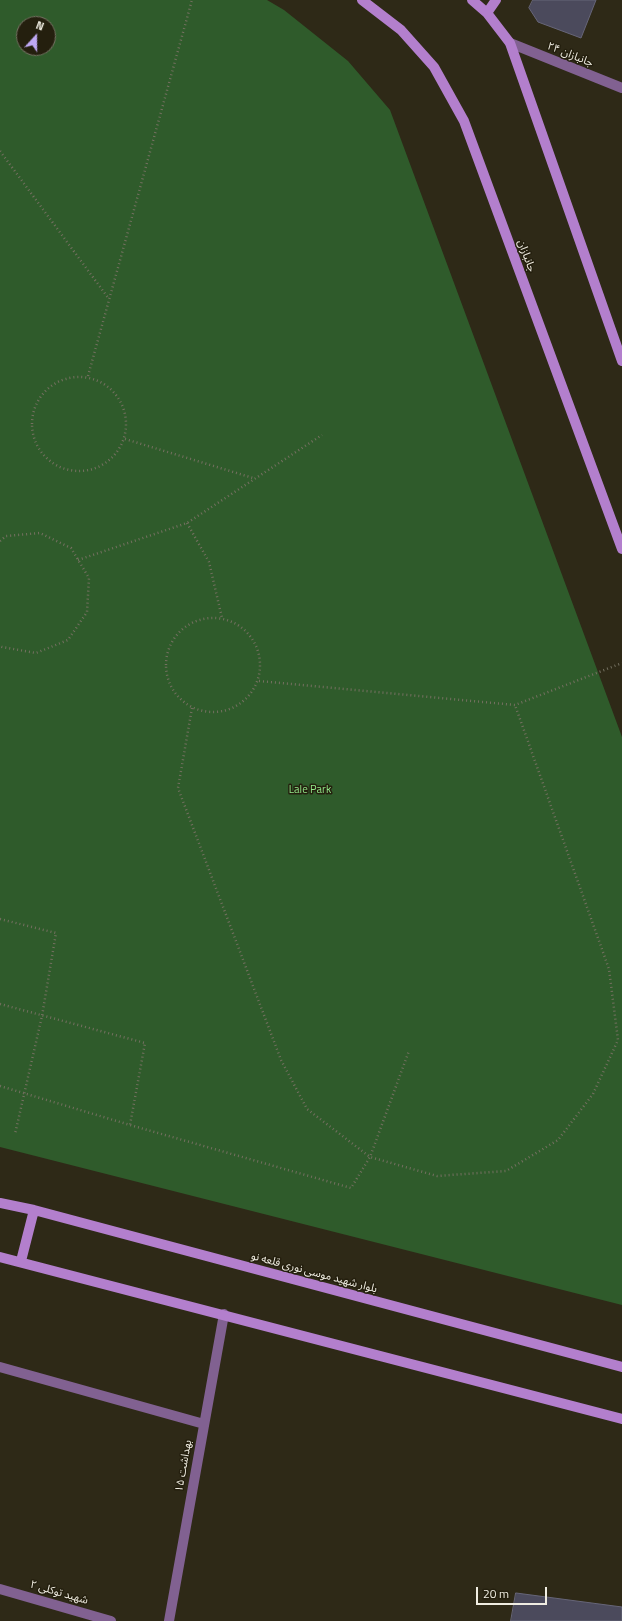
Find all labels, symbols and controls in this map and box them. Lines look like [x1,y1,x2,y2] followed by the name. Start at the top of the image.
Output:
[16,16,56,56] north arrow
[34,17,46,35] text: N
[545,40,595,70] street label: جانبازان ۲۴
[514,238,538,274] street label: جانبازان
[289,783,331,797] park label: Lale Park
[249,1250,379,1296] street label: بلوار شهید موسی نوری قلعه نو
[173,1439,195,1493] street label: بهداشت ۱۵
[28,1578,90,1608] street label: شهید توکلی ۲
[478,1579,549,1605] scale bar
[483,1584,509,1603] text: 20 m

